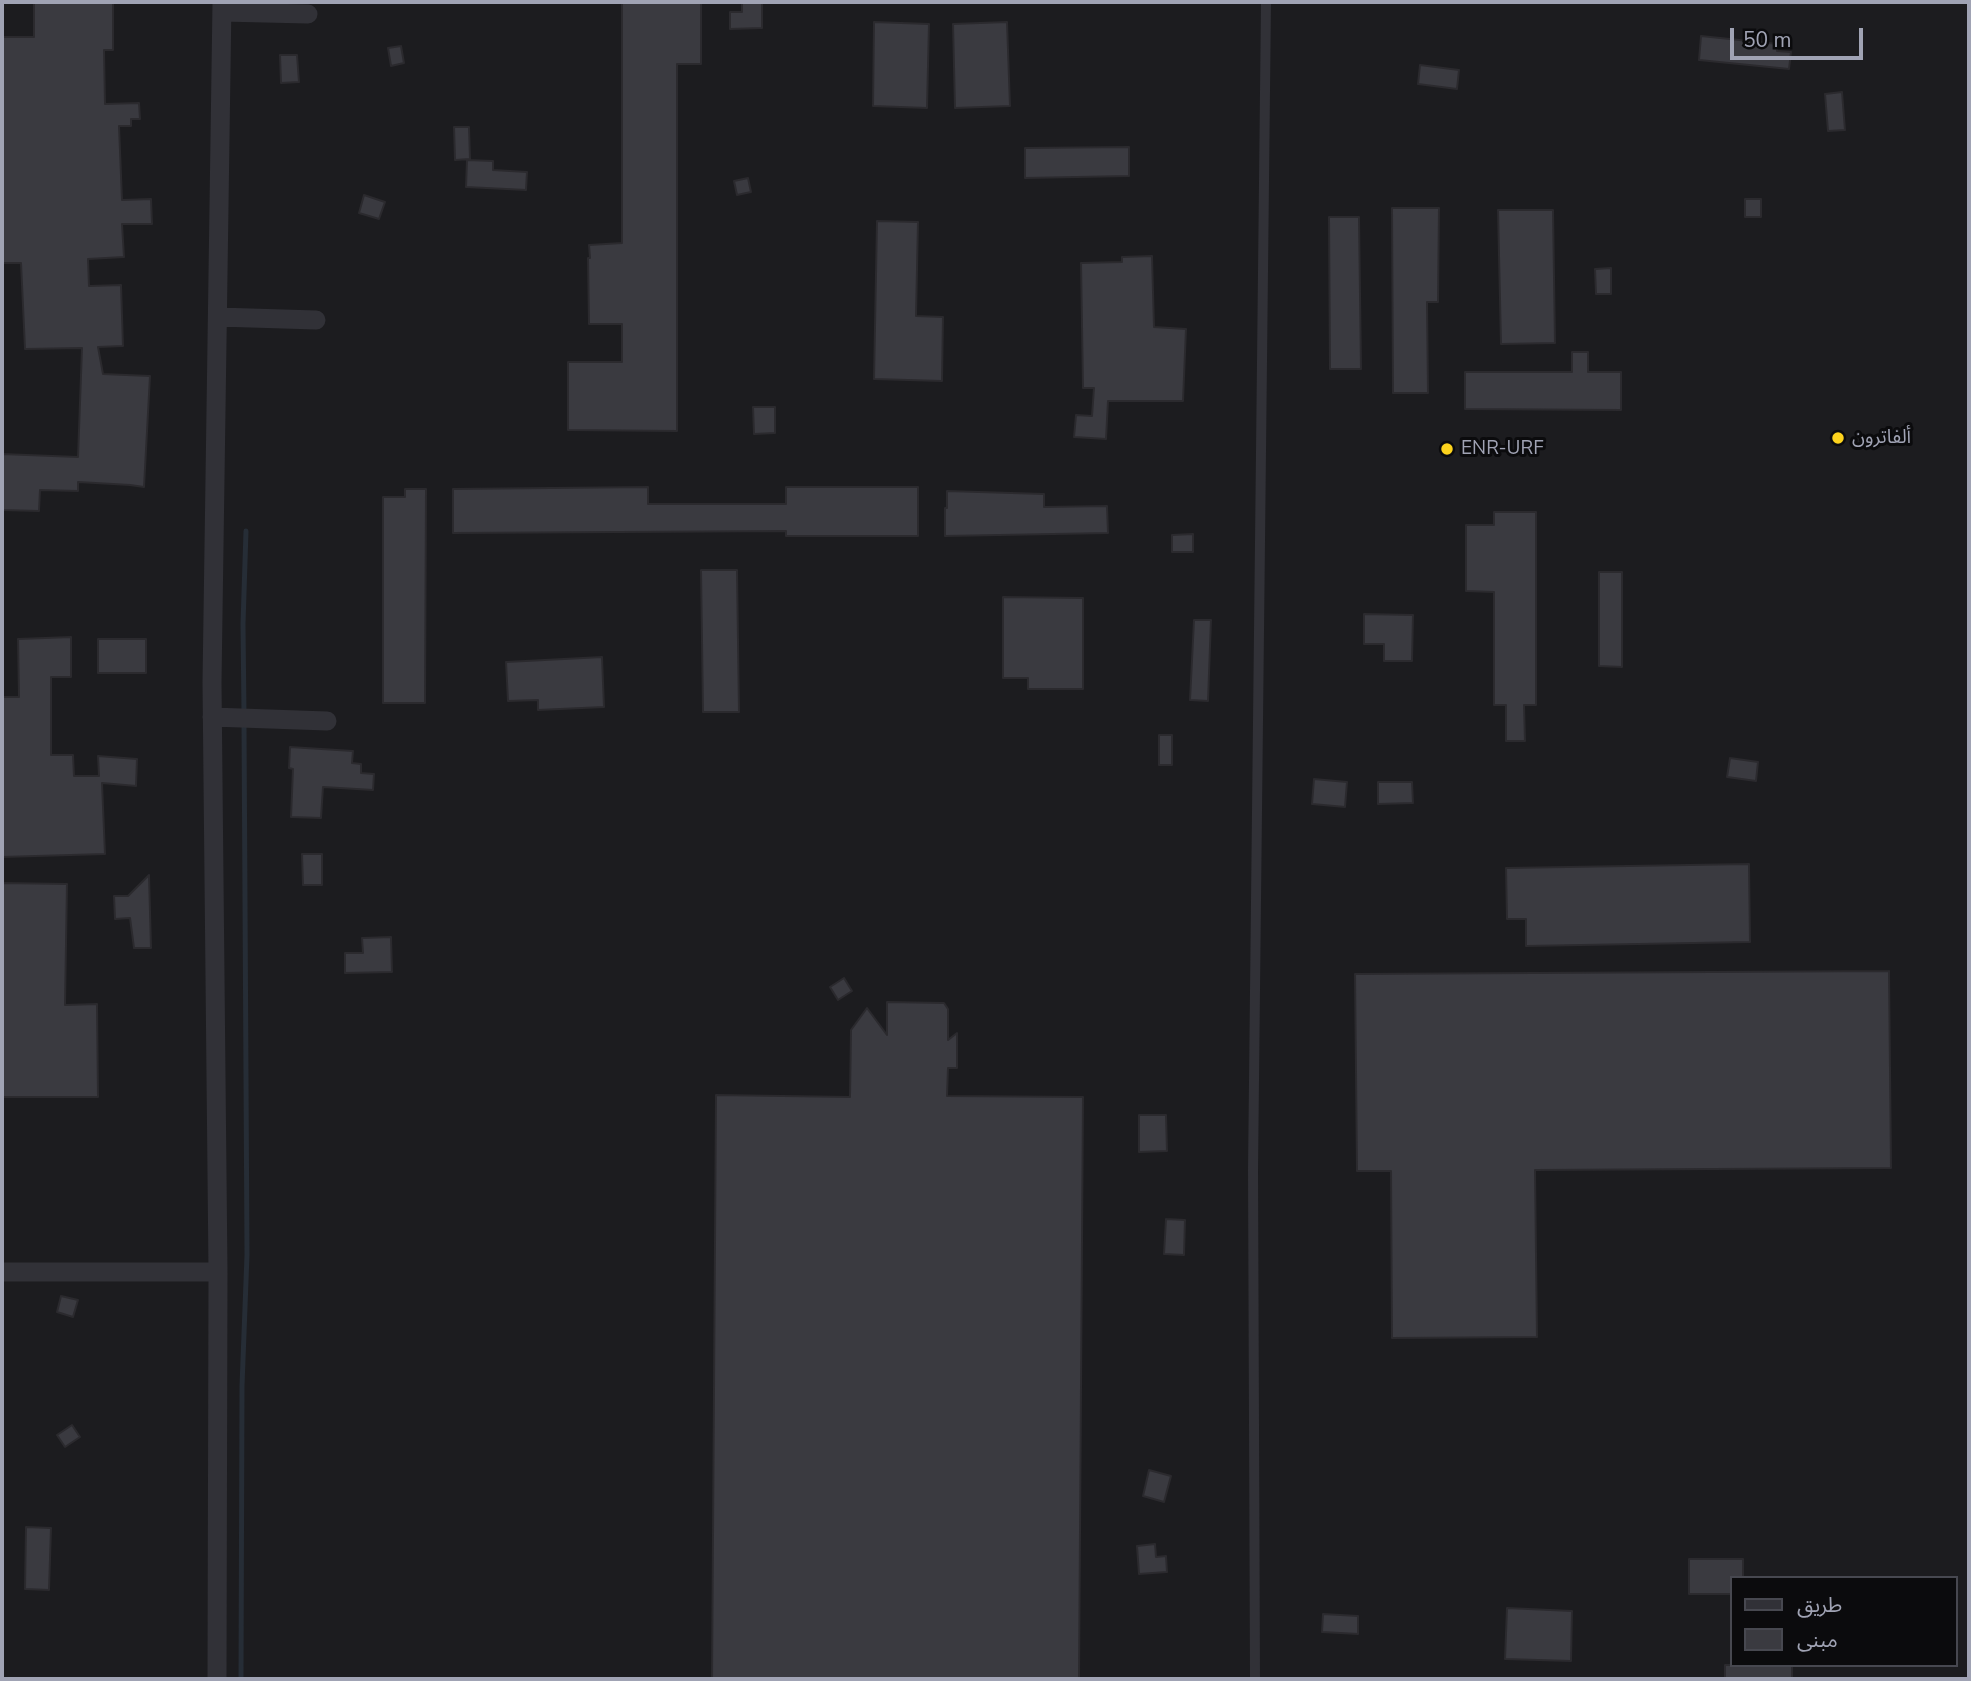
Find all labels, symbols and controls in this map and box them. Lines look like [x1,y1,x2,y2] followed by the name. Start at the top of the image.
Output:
[1733,14,1866,58] scale bar
[1743,26,1792,54] text: 50 m
[1852,427,1911,449] place label: ألفاترون
[1830,430,1846,446] marker: ألفاترون
[1461,438,1544,460] place label: ENR-URF
[1439,441,1455,457] marker: ENR-URF
[1730,1576,1957,1667] legend
[1797,1591,1842,1619] text: طريق
[1797,1626,1838,1654] text: مبنى

